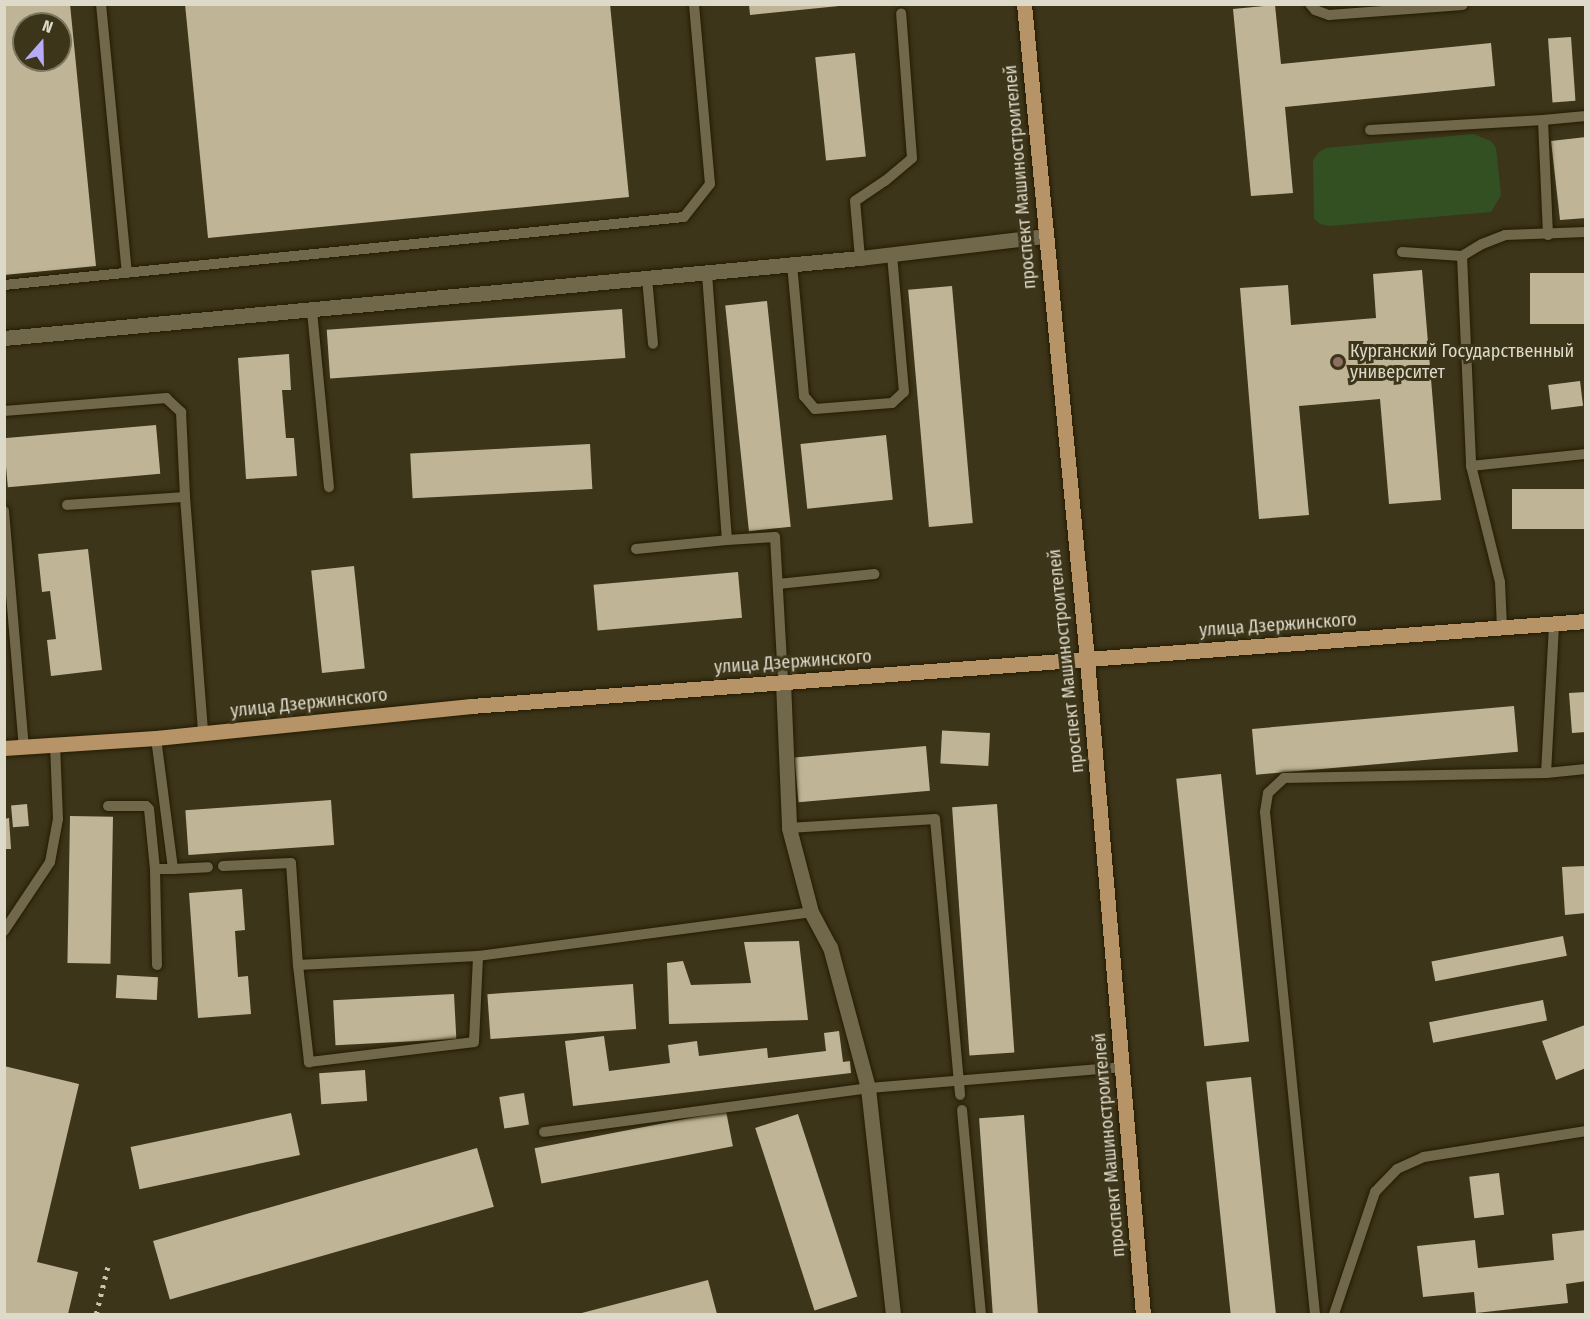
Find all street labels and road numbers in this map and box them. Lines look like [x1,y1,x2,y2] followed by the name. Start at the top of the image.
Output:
[999,64,1041,290] street label: проспект Машиностроителей
[1043,548,1089,774] street label: проспект Машиностроителей
[1199,609,1357,641] street label: улица Дзержинского
[714,646,872,678] street label: улица Дзержинского
[229,684,389,722] street label: улица Дзержинского
[1088,1032,1130,1258] street label: проспект Машиностроителей

